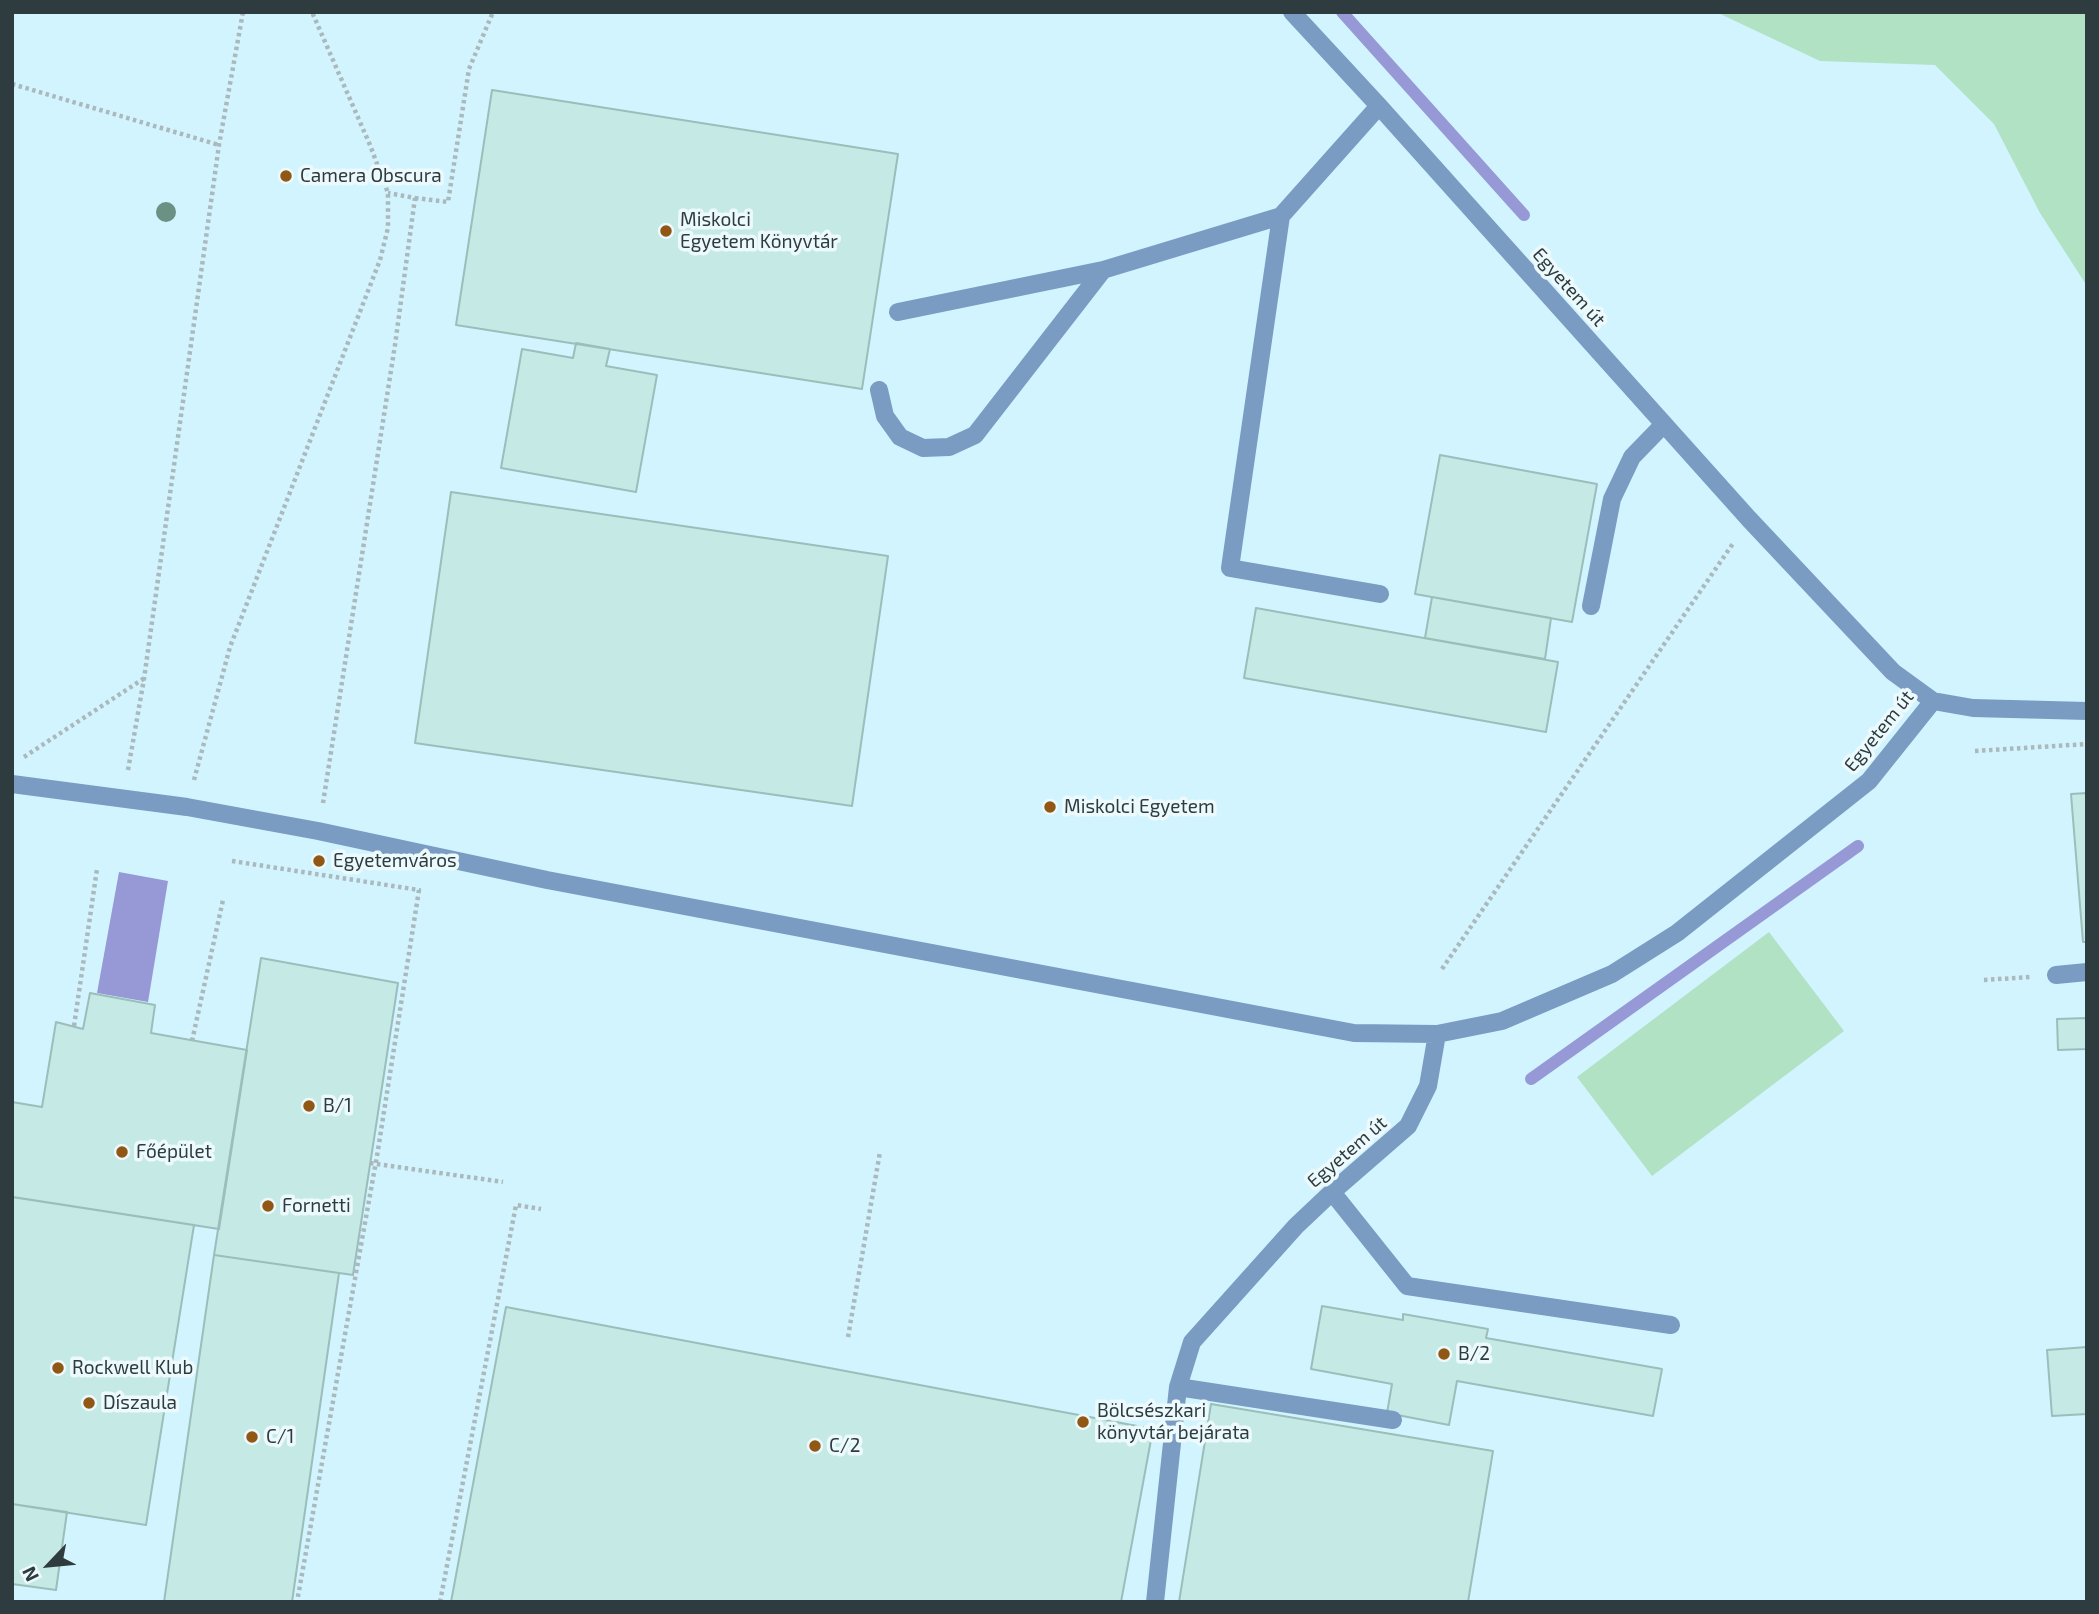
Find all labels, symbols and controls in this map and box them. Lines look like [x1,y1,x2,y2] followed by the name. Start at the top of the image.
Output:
[300,165,442,187] place label: Camera Obscura
[278,168,294,184] marker: Camera Obscura
[680,209,838,253] place label: Miskolci Egyetem Könyvtár
[658,223,674,239] marker: Miskolci Egyetem Könyvtár
[1528,243,1610,331] street label: Egyetem út
[1839,686,1919,776] street label: Egyetem út
[1064,796,1215,818] place label: Miskolci Egyetem
[1042,799,1058,815] marker: Miskolci Egyetem
[333,850,457,872] place label: Egyetemváros
[311,853,327,869] marker: Egyetemváros
[323,1095,352,1117] place label: B/1
[301,1098,317,1114] marker: B/1
[1303,1111,1391,1193] street label: Egyetem út
[136,1141,212,1163] place label: Főépület
[114,1144,130,1160] marker: Főépület
[282,1195,351,1217] place label: Fornetti
[260,1198,276,1214] marker: Fornetti
[1458,1343,1490,1365] place label: B/2
[1436,1346,1452,1362] marker: B/2
[72,1357,193,1379] place label: Rockwell Klub
[50,1360,66,1376] marker: Rockwell Klub
[103,1392,177,1414] place label: Díszaula
[81,1395,97,1411] marker: Díszaula
[1097,1400,1250,1444] place label: Bölcsészkari könyvtár bejárata
[1075,1414,1091,1430] marker: Bölcsészkari könyvtár bejárata
[266,1426,294,1448] place label: C/1
[244,1429,260,1445] marker: C/1
[829,1435,860,1457] place label: C/2
[807,1438,823,1454] marker: C/2
[14,1530,84,1600] north arrow
[16,1563,43,1586] text: N

